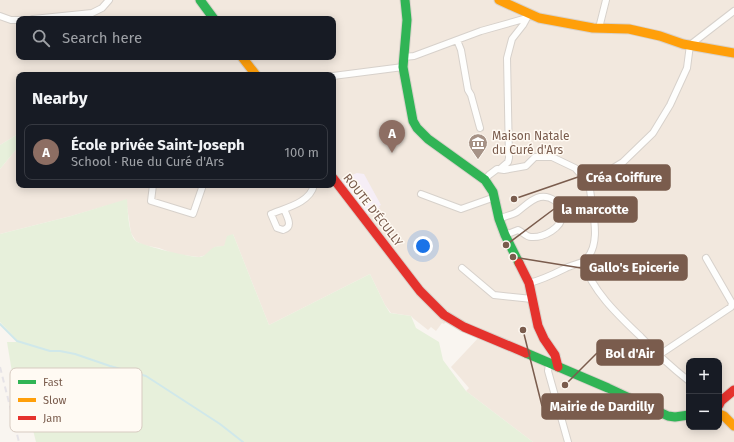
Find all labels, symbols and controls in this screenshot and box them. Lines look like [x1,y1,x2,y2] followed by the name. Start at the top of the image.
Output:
[16,16,336,60] search box
[30,27,52,49] icon: search
[62,29,142,47] text: Search here
[32,88,87,109] text: Nearby
[379,120,405,153] pin: A
[492,129,569,157] place label: Maison Natale du Curé d'Ars
[467,132,489,160] museum icon: Maison Natale du Curé d'Ars
[71,136,245,154] text: École privée Saint-Joseph
[42,145,50,160] text: A
[284,145,319,160] text: 100 m
[71,154,224,169] text: School · Rue du Curé d'Ars
[578,165,670,190] callout: Créa Coiffure
[340,170,407,249] street label: ROUTE D'ÉCULLY
[586,170,662,185] text: Créa Coiffure
[554,197,637,222] callout: la marcotte
[561,202,629,217] text: la marcotte
[413,236,433,256] your location
[581,255,687,280] callout: Gallo's Epicerie
[589,260,679,275] text: Gallo's Epicerie
[597,340,663,365] callout: Bol d'Air
[605,346,656,361] text: Bol d'Air
[686,358,722,430] map controls
[686,358,722,394] button: +
[10,368,142,432] legend
[43,376,63,389] text: Fast
[43,394,67,407] text: Slow
[542,394,663,419] callout: Mairie de Dardilly
[686,394,722,430] button: −
[550,399,654,414] text: Mairie de Dardilly
[43,412,62,425] text: Jam

